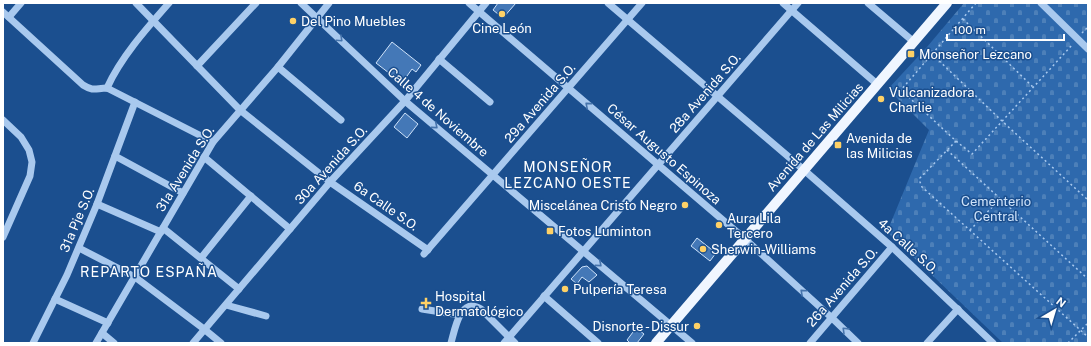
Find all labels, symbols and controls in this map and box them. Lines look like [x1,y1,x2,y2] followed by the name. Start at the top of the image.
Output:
[497,9,507,19] marker: Cine León
[301,14,406,29] place label: Del Pino Muebles
[288,16,298,26] marker: Del Pino Muebles
[947,16,1064,42] scale bar
[472,21,532,36] place label: Cine León
[953,23,986,37] text: 100 m
[335,35,343,42] one-way arrow
[919,47,1032,62] place label: Monseñor Lezcano
[906,49,916,59] marker: Monseñor Lezcano
[666,50,744,136] street label: 28a Avenida S.O.
[501,60,579,146] street label: 29a Avenida S.O.
[385,64,491,160] street label: Calle 4 de Noviembre
[764,80,866,194] street label: Avenida de Las Milicias
[889,85,975,115] place label: Vulcanizadora Charlie
[876,94,886,104] marker: Vulcanizadora Charlie
[604,100,724,208] street label: César Augusto Espinoza
[585,102,592,109] one-way arrow
[430,122,437,129] one-way arrow
[292,123,370,207] street label: 30a Avenida S.O.
[153,124,217,214] street label: 31a Avenida S.O.
[846,131,913,161] place label: Avenida de las Milicias
[833,140,843,150] marker: Avenida de las Milicias
[504,158,632,191] district label: MONSEÑOR LEZCANO OESTE
[351,178,421,234] street label: 6a Calle S.O.
[57,185,97,255] street label: 31a Pje S.O.
[961,194,1031,224] park label: Cementerio Central
[529,198,677,213] place label: Miscelánea Cristo Negro
[680,200,690,210] marker: Miscelánea Cristo Negro
[727,211,781,241] place label: Aura Lila Tercero
[875,215,941,277] street label: 4a Calle S.O.
[714,220,724,230] marker: Aura Lila Tercero
[558,224,651,239] place label: Fotos Luminton
[545,226,555,236] marker: Fotos Luminton
[711,242,816,257] place label: Sherwin-Williams
[698,244,708,254] marker: Sherwin-Williams
[803,244,881,330] street label: 26a Avenida S.O.
[594,259,601,266] one-way arrow
[80,263,218,280] district label: REPARTO ESPAÑA
[573,282,667,297] place label: Pulpería Teresa
[560,284,570,294] marker: Pulpería Teresa
[435,289,523,319] place label: Hospital Dermatológico
[800,289,808,297] one-way arrow
[1035,290,1075,330] north arrow
[1054,295,1068,309] text: N
[420,297,432,309] marker: Hospital Dermatológico
[593,319,689,334] place label: Disnorte - Dissur
[692,321,702,331] marker: Disnorte - Dissur
[842,328,850,335] one-way arrow

